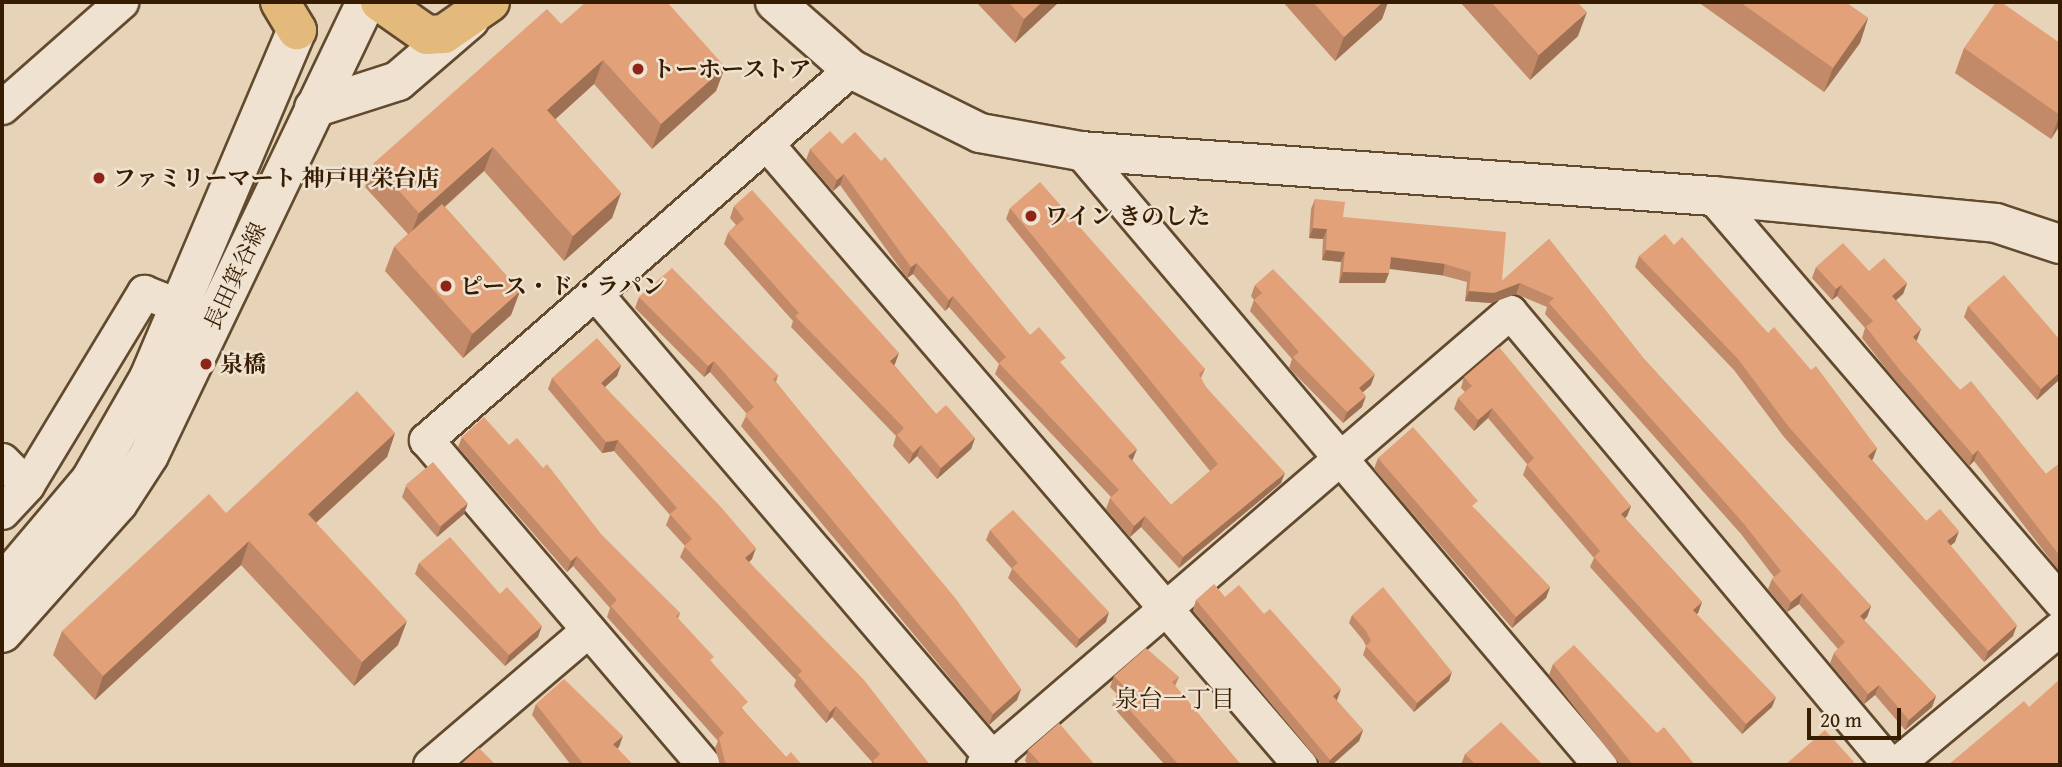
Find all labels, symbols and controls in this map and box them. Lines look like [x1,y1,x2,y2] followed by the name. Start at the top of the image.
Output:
[652,55,813,83] place label: トーホーストア
[630,61,646,77] marker: トーホーストア
[113,164,440,192] place label: ファミリーマート 神戸甲栄台店
[91,170,107,186] marker: ファミリーマート 神戸甲栄台店
[1045,202,1211,230] place label: ワイン きのした
[1023,208,1039,224] marker: ワイン きのした
[198,218,272,334] street label: 長田箕谷線
[460,272,666,300] place label: ピース・ド・ラパン
[438,278,454,294] marker: ピース・ド・ラパン
[220,350,266,378] place label: 泉橋
[198,356,214,372] marker: 泉橋
[1115,685,1235,713] district label: 泉台一丁目
[1810,694,1904,738] scale bar
[1820,704,1862,735] text: 20 m

